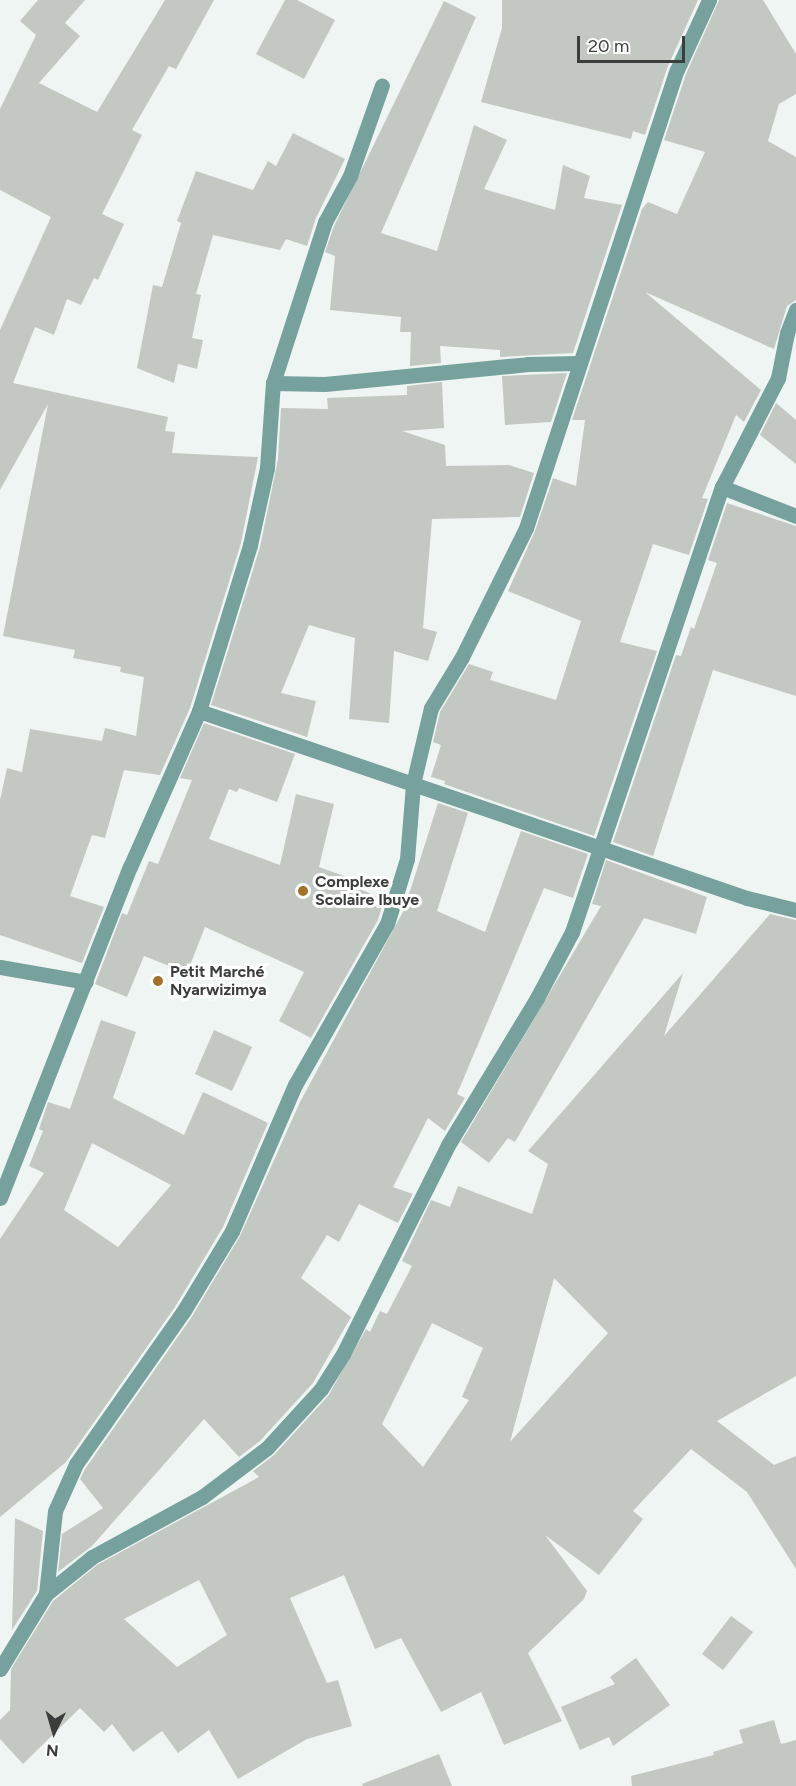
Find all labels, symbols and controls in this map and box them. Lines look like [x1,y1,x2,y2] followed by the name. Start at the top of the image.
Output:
[580,24,688,62] scale bar
[588,35,629,57] text: 20 m
[315,872,419,910] place label: Complexe Scolaire Ibuye
[296,884,310,898] marker: Complexe Scolaire Ibuye
[170,962,267,1000] place label: Petit Marché Nyarwizimya
[151,974,165,988] marker: Petit Marché Nyarwizimya
[24,1702,84,1762] north arrow
[45,1740,59,1760] text: N

